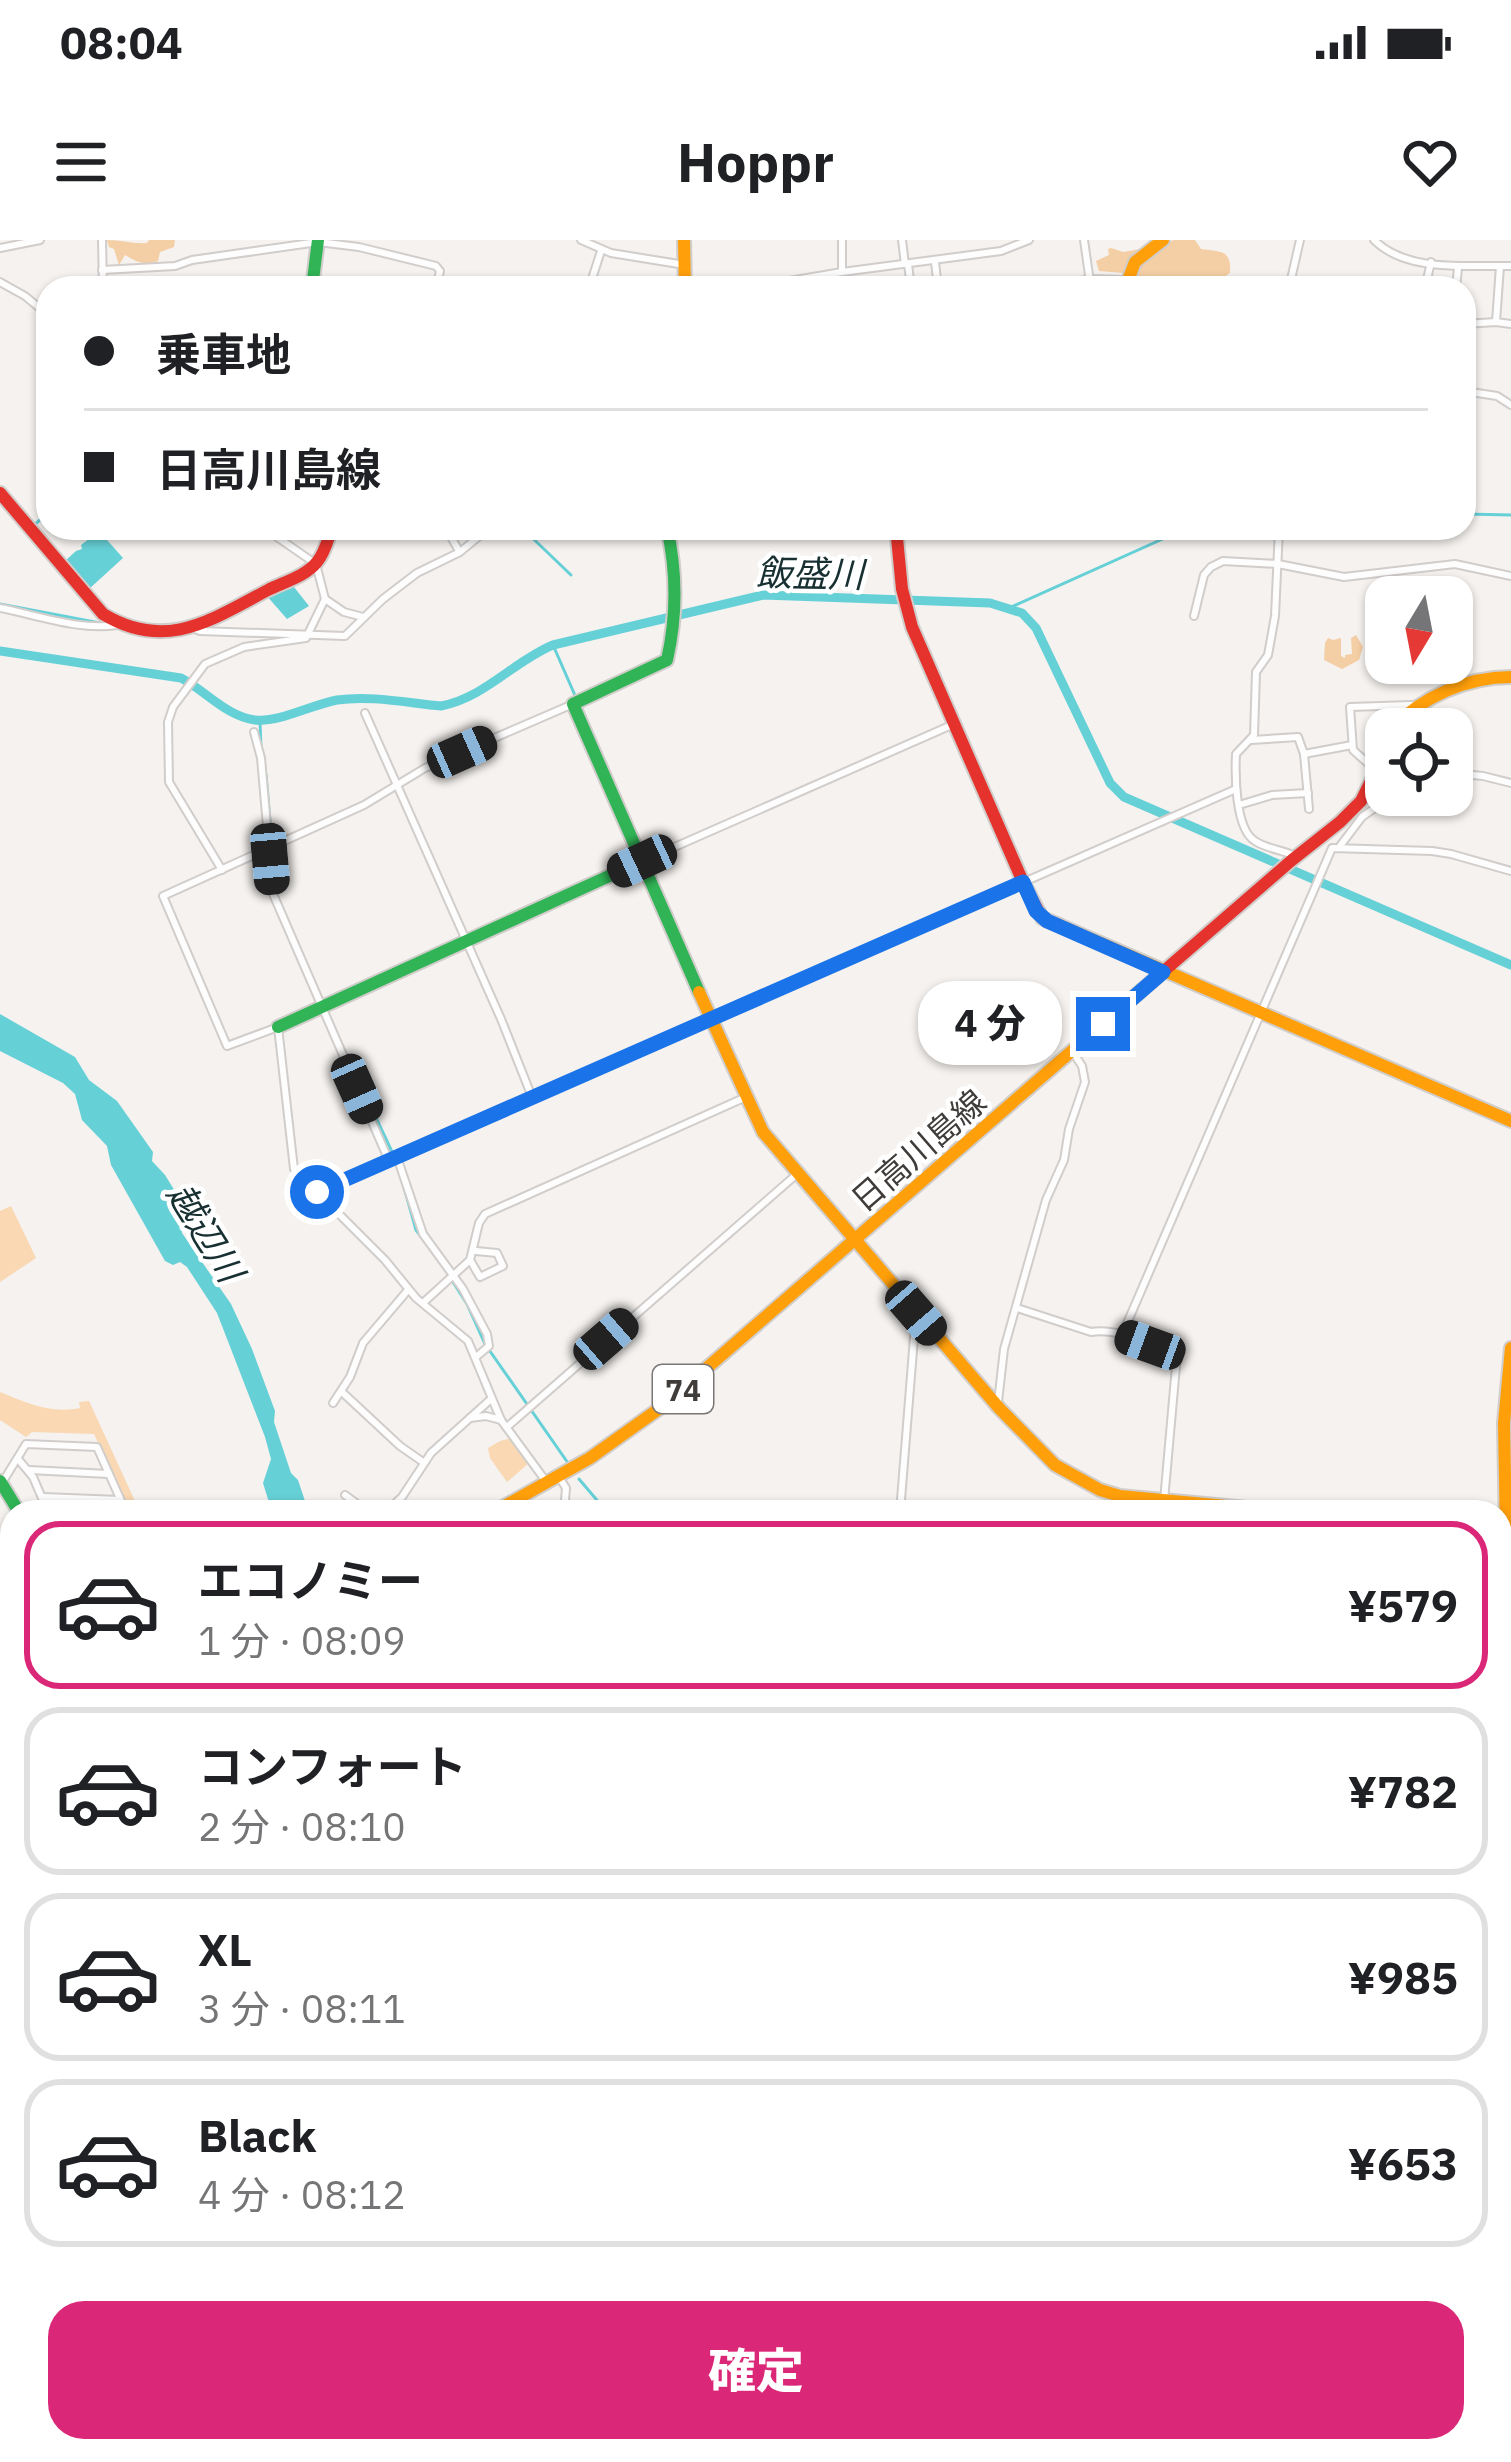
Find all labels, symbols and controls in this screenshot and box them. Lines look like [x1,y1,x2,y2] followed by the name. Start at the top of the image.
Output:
[60,13,183,71] text: 08:04
[677,127,834,197] text: Hoppr
[48,129,114,195] icon: menu
[1397,129,1463,195] icon: heart
[156,325,291,383] text: 乗車地
[156,440,381,498] text: 日高川島線
[756,549,868,598] water label: 飯盛川
[1365,576,1473,684] north arrow
[1365,576,1473,816] map controls
[1365,708,1473,816] button: locate
[422,721,502,783] car
[249,822,291,896] car
[602,829,682,893] car
[917,982,1061,1066] callout: 4 分
[954,997,1026,1048] text: 4 分
[1076,997,1130,1051] route end
[326,1049,388,1129] car
[842,1080,994,1220] street label: 日高川島線
[290,1165,344,1219] route start
[157,1174,257,1294] water label: 越辺川
[879,1274,953,1352] car
[567,1302,645,1376] car
[1110,1316,1190,1374] car
[653,1365,713,1413] road number: 74
[54,1551,162,1659] icon: car
[198,1551,423,1609] text: エコノミー
[1348,1576,1458,1634] text: ¥579
[198,1615,406,1666] text: 1 分 · 08:09
[54,1737,162,1845] icon: car
[198,1737,467,1795] text: コンフォート
[1348,1762,1458,1820] text: ¥782
[198,1801,406,1852] text: 2 分 · 08:10
[198,1920,252,1978] text: XL
[54,1923,162,2031] icon: car
[1348,1948,1458,2006] text: ¥985
[198,1983,406,2034] text: 3 分 · 08:11
[198,2106,317,2164] text: Black
[54,2109,162,2217] icon: car
[1348,2134,1458,2192] text: ¥653
[198,2169,406,2220] text: 4 分 · 08:12
[48,2301,1464,2439] button: 確定

